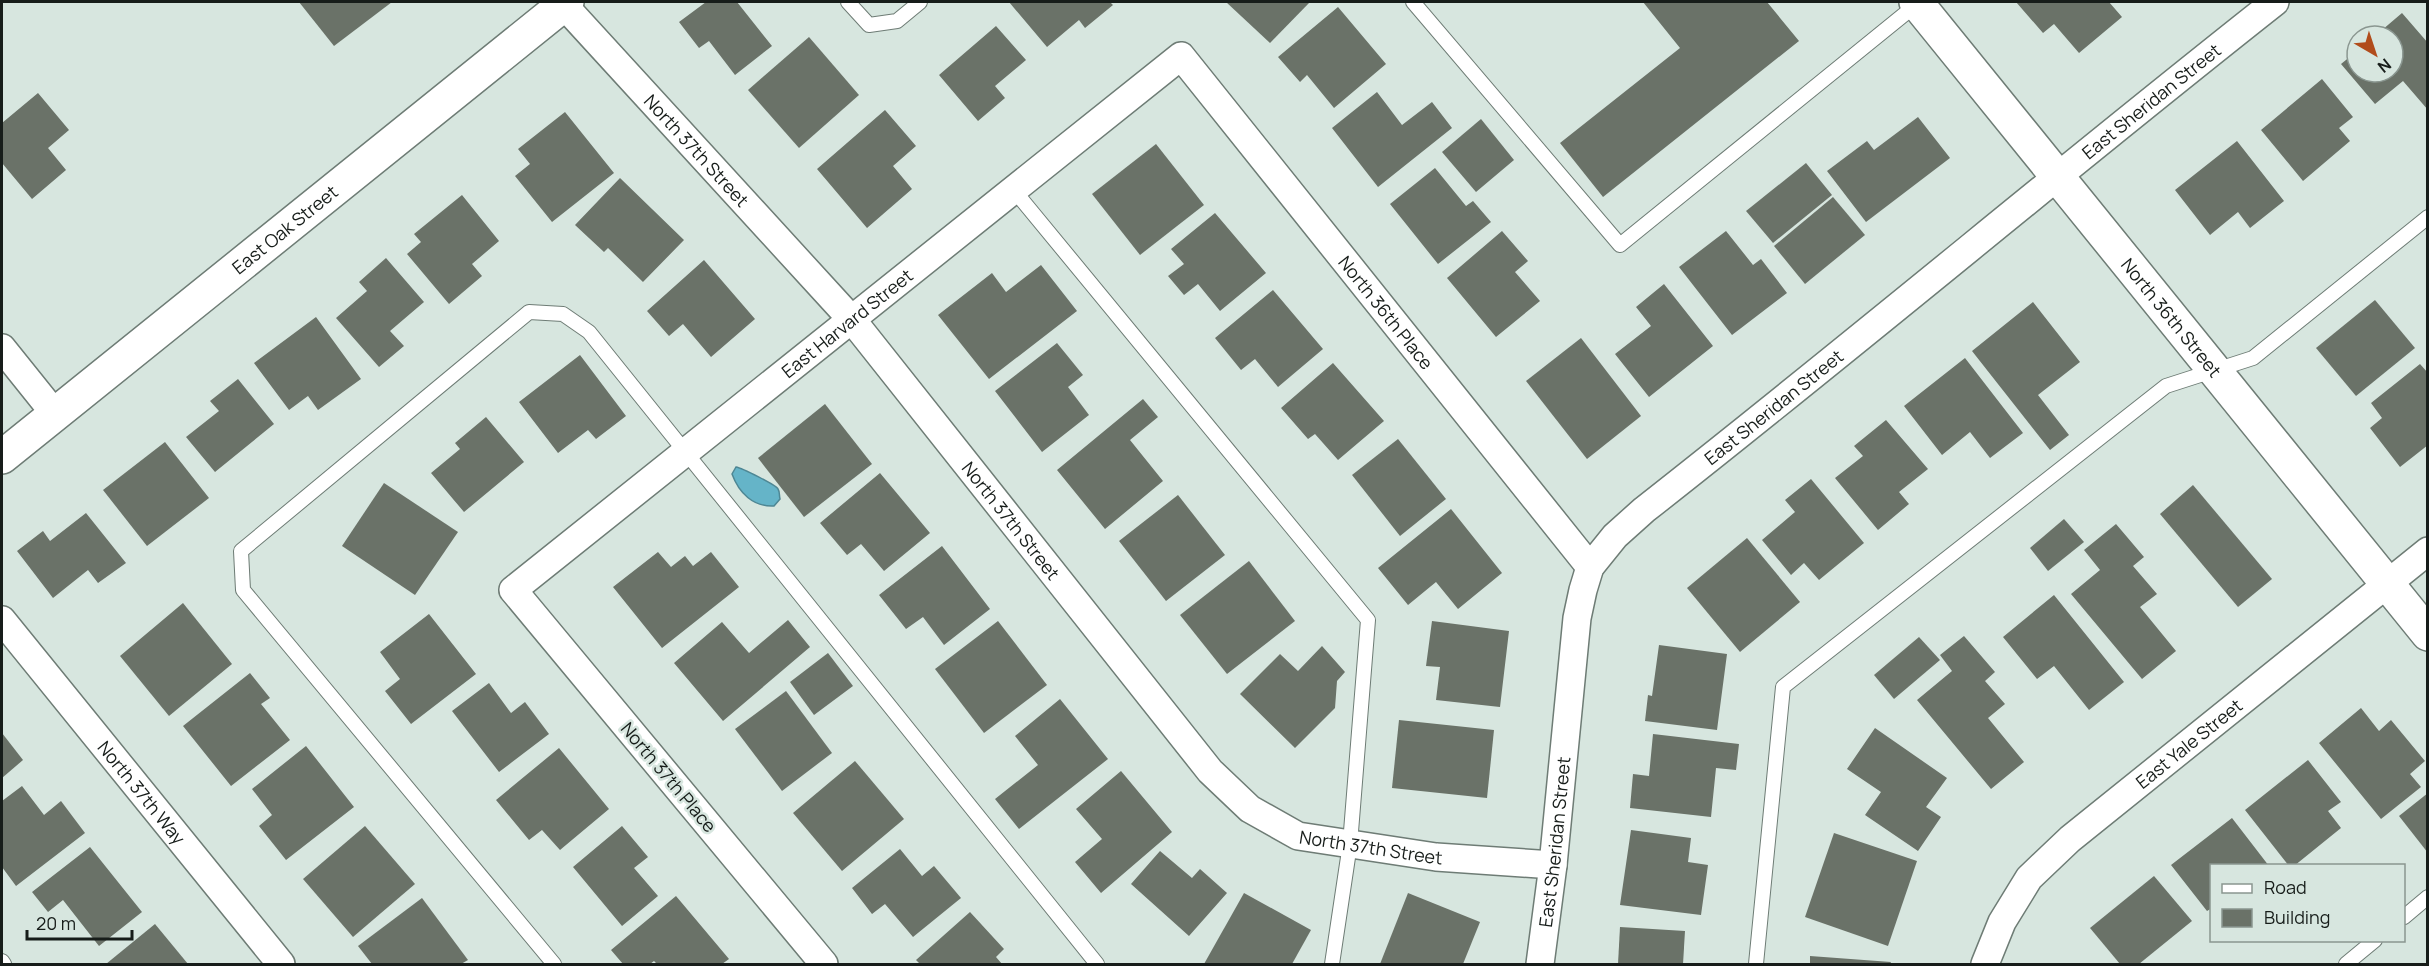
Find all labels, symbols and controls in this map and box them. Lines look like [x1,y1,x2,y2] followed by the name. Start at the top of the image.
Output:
[2345,24,2405,84] north arrow
[2077,38,2225,164] street label: East Sheridan Street
[2373,53,2396,78] text: N
[639,89,754,212] street label: North 37th Street
[227,180,343,279] street label: East Oak Street
[1333,251,1439,374] street label: North 36th Place
[2116,253,2227,382] street label: North 36th Street
[776,263,918,383] street label: East Harvard Street
[1699,344,1848,470] street label: East Sheridan Street
[957,456,1065,584] street label: North 37th Street
[2130,693,2247,794] street label: East Yale Street
[616,717,722,837] street label: North 37th Place
[93,736,191,850] street label: North 37th Way
[1533,755,1575,929] street label: East Sheridan Street
[1298,824,1443,869] street label: North 37th Street
[2210,864,2405,942] legend
[2264,875,2307,899] text: Road
[27,903,132,941] scale bar
[2264,905,2330,929] text: Building
[36,911,76,935] text: 20 m

